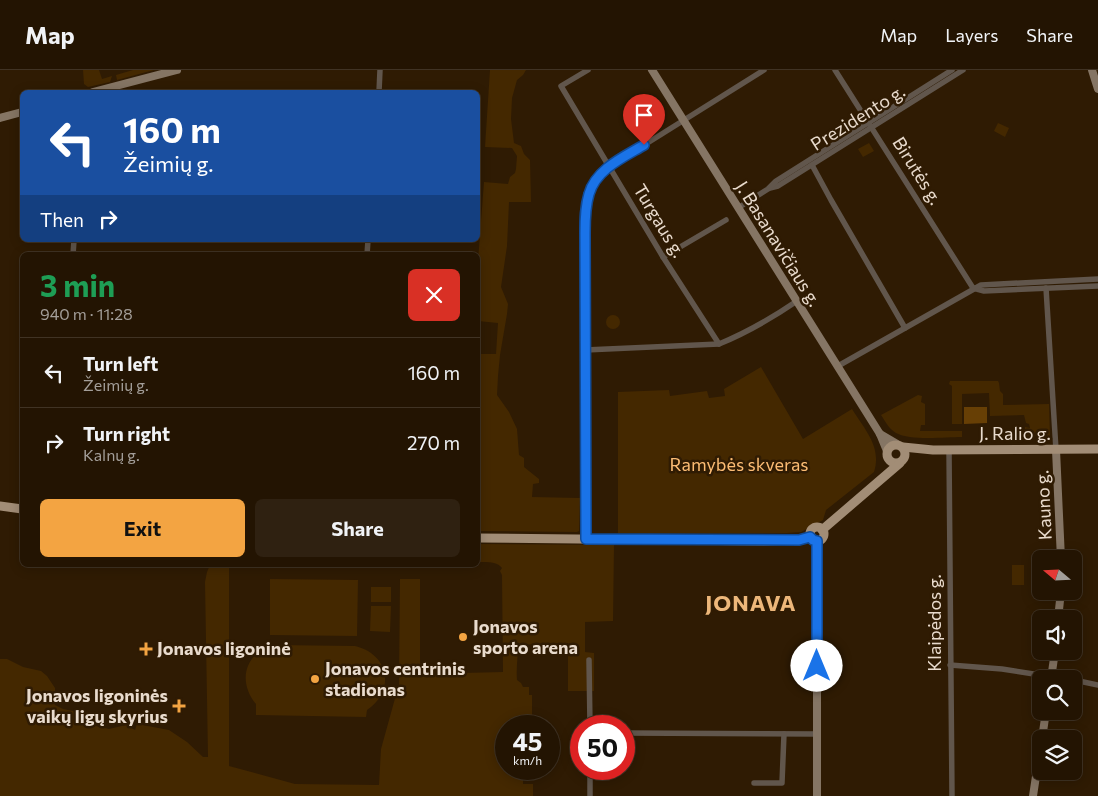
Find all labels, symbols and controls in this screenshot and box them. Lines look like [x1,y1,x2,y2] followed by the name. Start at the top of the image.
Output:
[25,20,75,49] text: Map
[880,24,917,46] text: Map
[945,24,998,46] text: Layers
[1026,24,1073,46] text: Share
[806,79,909,155] street label: Prezidento g.
[623,94,665,145] pin
[630,101,658,129] icon: arrive
[123,107,221,150] text: 160 m
[40,110,105,175] icon: left
[888,132,947,208] street label: Birutės g.
[123,150,214,177] text: Žeimių g.
[731,177,826,310] street label: J. Basanavičiaus g.
[629,180,690,261] street label: Turgaus g.
[94,205,122,233] icon: right
[40,208,84,231] text: Then
[40,266,115,303] text: 3 min
[408,269,460,321] button: close
[40,304,133,323] text: 940 m · 11:28
[83,352,158,375] text: Turn left
[40,359,68,387] icon: left
[408,361,460,384] text: 160 m
[83,375,149,394] text: Žeimių g.
[83,422,170,445] text: Turn right
[979,422,1051,444] street label: J. Ralio g.
[40,429,68,457] icon: right
[407,431,460,454] text: 270 m
[83,445,140,464] text: Kalnų g.
[670,453,809,475] park label: Ramybės skveras
[1030,469,1056,541] street label: Kauno g.
[40,499,245,557] button: Exit
[255,499,460,557] button: Share
[1032,550,1082,600] north arrow
[1032,550,1082,780] map controls
[923,574,945,672] street label: Klaipėdos g.
[705,589,797,616] district label: JONAVA
[1032,610,1082,660] button: sound
[473,615,578,658] place label: Jonavos sporto arena
[457,631,469,643] marker: Jonavos sporto arena
[157,637,291,659] place label: Jonavos ligoninė
[790,639,842,691] position arrow
[139,642,153,656] marker: Jonavos ligoninė
[325,657,465,700] place label: Jonavos centrinis stadionas
[1032,670,1082,720] button: search
[309,673,321,685] marker: Jonavos centrinis stadionas
[26,684,168,727] place label: Jonavos ligoninės vaikų ligų skyrius
[172,699,186,713] marker: Jonavos ligoninės vaikų ligų skyrius
[570,715,635,780] speed limit sign: 50
[513,726,542,756] text: 45
[1032,730,1082,780] button: layers
[513,753,542,767] text: km/h

